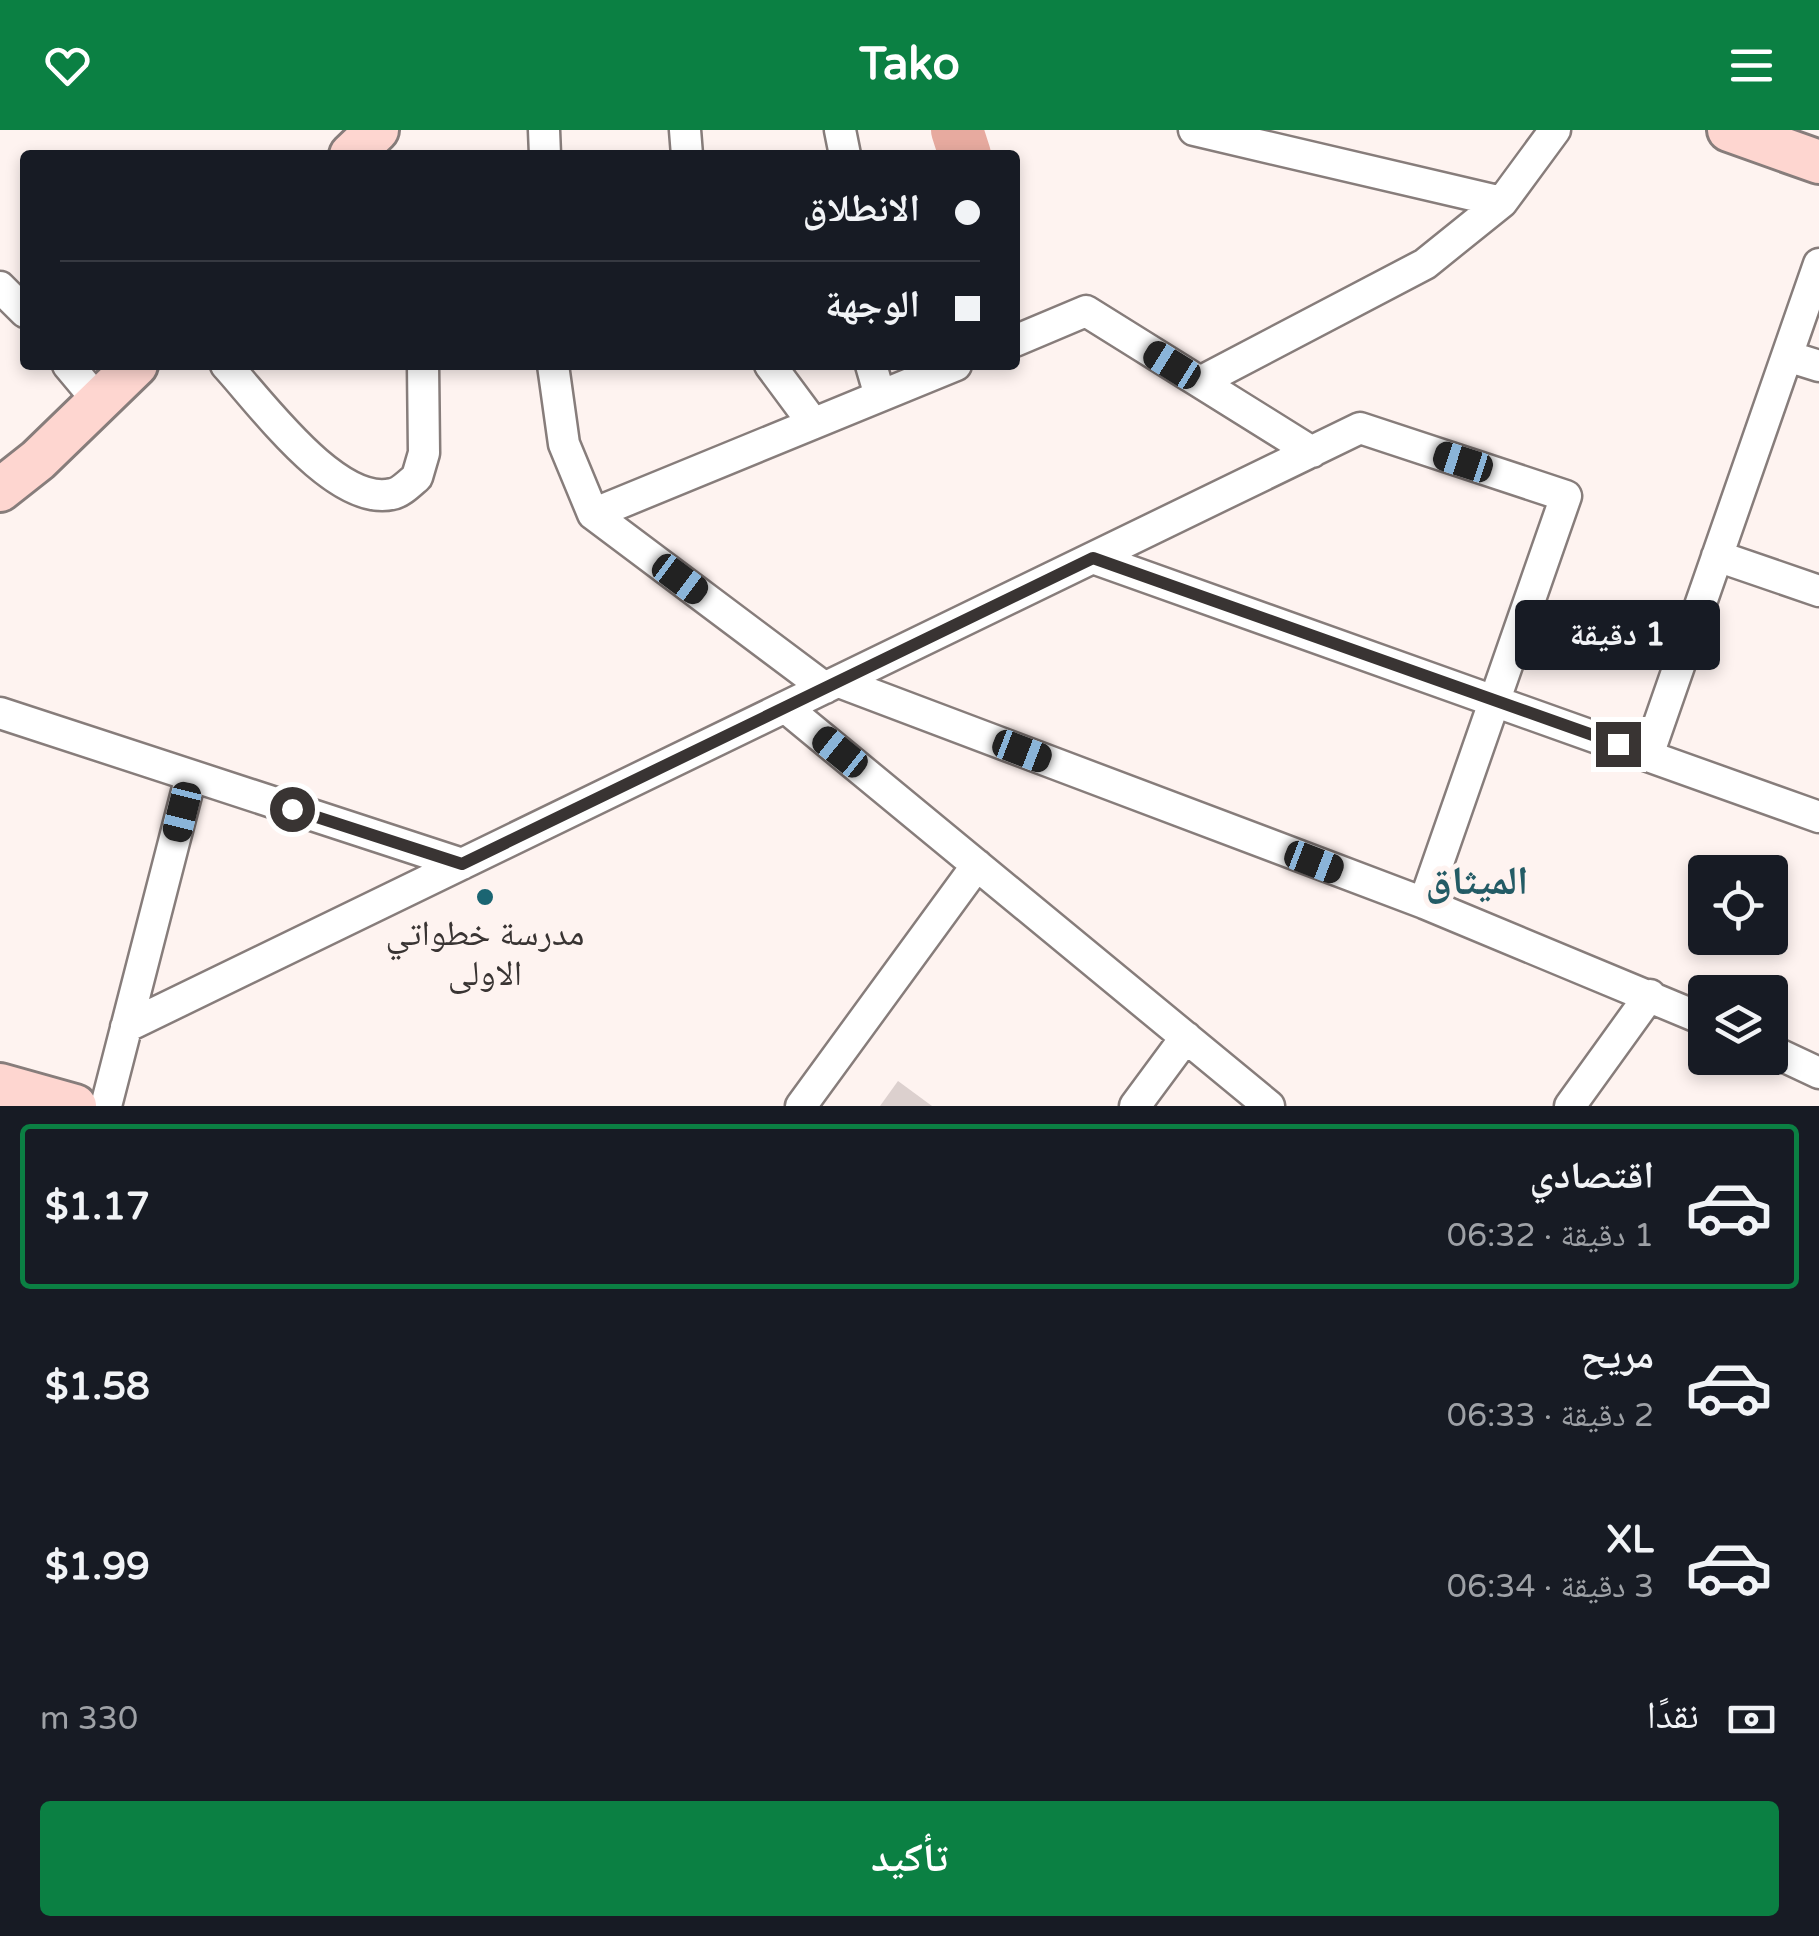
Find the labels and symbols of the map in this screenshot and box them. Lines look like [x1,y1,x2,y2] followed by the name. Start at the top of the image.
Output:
[1139,336,1205,394] car
[1430,438,1496,486] car
[647,549,713,609] car
[1516,599,1720,669] callout: 1 دقيقة
[807,721,873,783] car
[1596,722,1641,767] route end
[989,726,1055,776] car
[160,779,204,845] car
[270,787,315,832] route start
[1281,837,1347,887] car
[1426,857,1528,905] district label: الميثاق
[474,886,496,908] marker: مدرسة خطواتي الاولى
[385,913,585,995] place label: مدرسة خطواتي الاولى

